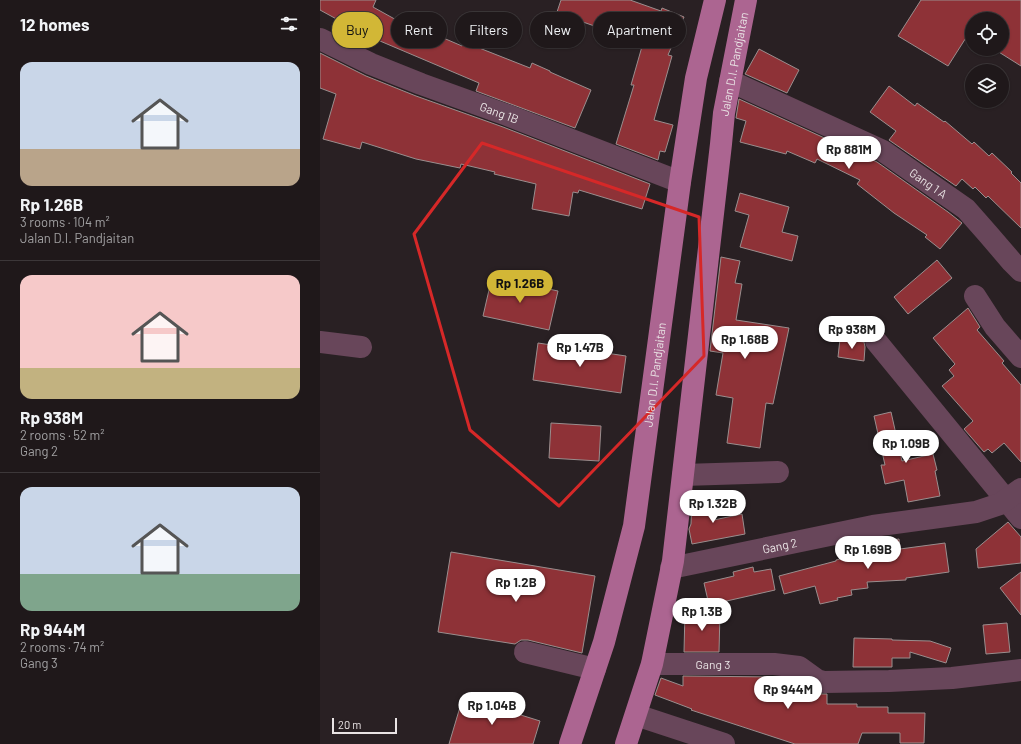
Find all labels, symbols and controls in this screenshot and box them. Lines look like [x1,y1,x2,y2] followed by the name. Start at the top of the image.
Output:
[717,11,750,117] street label: Jalan D.I. Pandjaitan
[332,12,383,48] chip: Buy
[391,12,447,48] chip: Rent
[455,12,522,48] chip: Filters
[530,12,585,48] chip: New
[593,12,686,48] chip: Apartment
[965,12,1009,108] map controls
[965,12,1009,56] button: locate
[278,13,300,35] icon: filters
[20,14,90,34] text: 12 homes
[965,64,1009,108] button: layers
[124,88,196,160] icon: home
[478,99,521,126] street label: Gang 1B
[812,136,886,170] pin: Rp 881M
[826,141,872,157] text: Rp 881M
[907,165,950,201] street label: Gang 1 A
[20,194,83,214] text: Rp 1.26B
[20,214,110,230] text: 3 rooms · 104 m²
[20,230,134,246] text: Jalan D.I. Pandjaitan
[479,270,561,304] pin: Rp 1.26B
[496,275,544,291] text: Rp 1.26B
[124,301,196,373] icon: home
[815,316,889,350] pin: Rp 938M
[640,321,668,428] street label: Jalan D.I. Pandjaitan
[828,321,876,337] text: Rp 938M
[704,326,786,360] pin: Rp 1.68B
[721,331,769,347] text: Rp 1.68B
[539,334,621,368] pin: Rp 1.47B
[556,339,604,355] text: Rp 1.47B
[20,407,83,427] text: Rp 938M
[20,427,105,443] text: 2 rooms · 52 m²
[865,430,947,464] pin: Rp 1.09B
[882,435,930,451] text: Rp 1.09B
[20,443,58,459] text: Gang 2
[672,490,754,524] pin: Rp 1.32B
[689,495,737,511] text: Rp 1.32B
[124,513,196,585] icon: home
[761,535,798,556] street label: Gang 2
[827,536,909,570] pin: Rp 1.69B
[844,541,892,557] text: Rp 1.69B
[479,569,553,603] pin: Rp 1.2B
[495,574,537,590] text: Rp 1.2B
[665,598,739,632] pin: Rp 1.3B
[681,603,723,619] text: Rp 1.3B
[20,619,85,639] text: Rp 944M
[20,639,104,655] text: 2 rooms · 74 m²
[20,655,58,671] text: Gang 3
[696,657,730,671] street label: Gang 3
[751,676,825,710] pin: Rp 944M
[763,681,813,697] text: Rp 944M
[451,692,533,726] pin: Rp 1.04B
[467,697,517,713] text: Rp 1.04B
[332,716,397,735] scale bar
[338,718,361,731] text: 20 m

